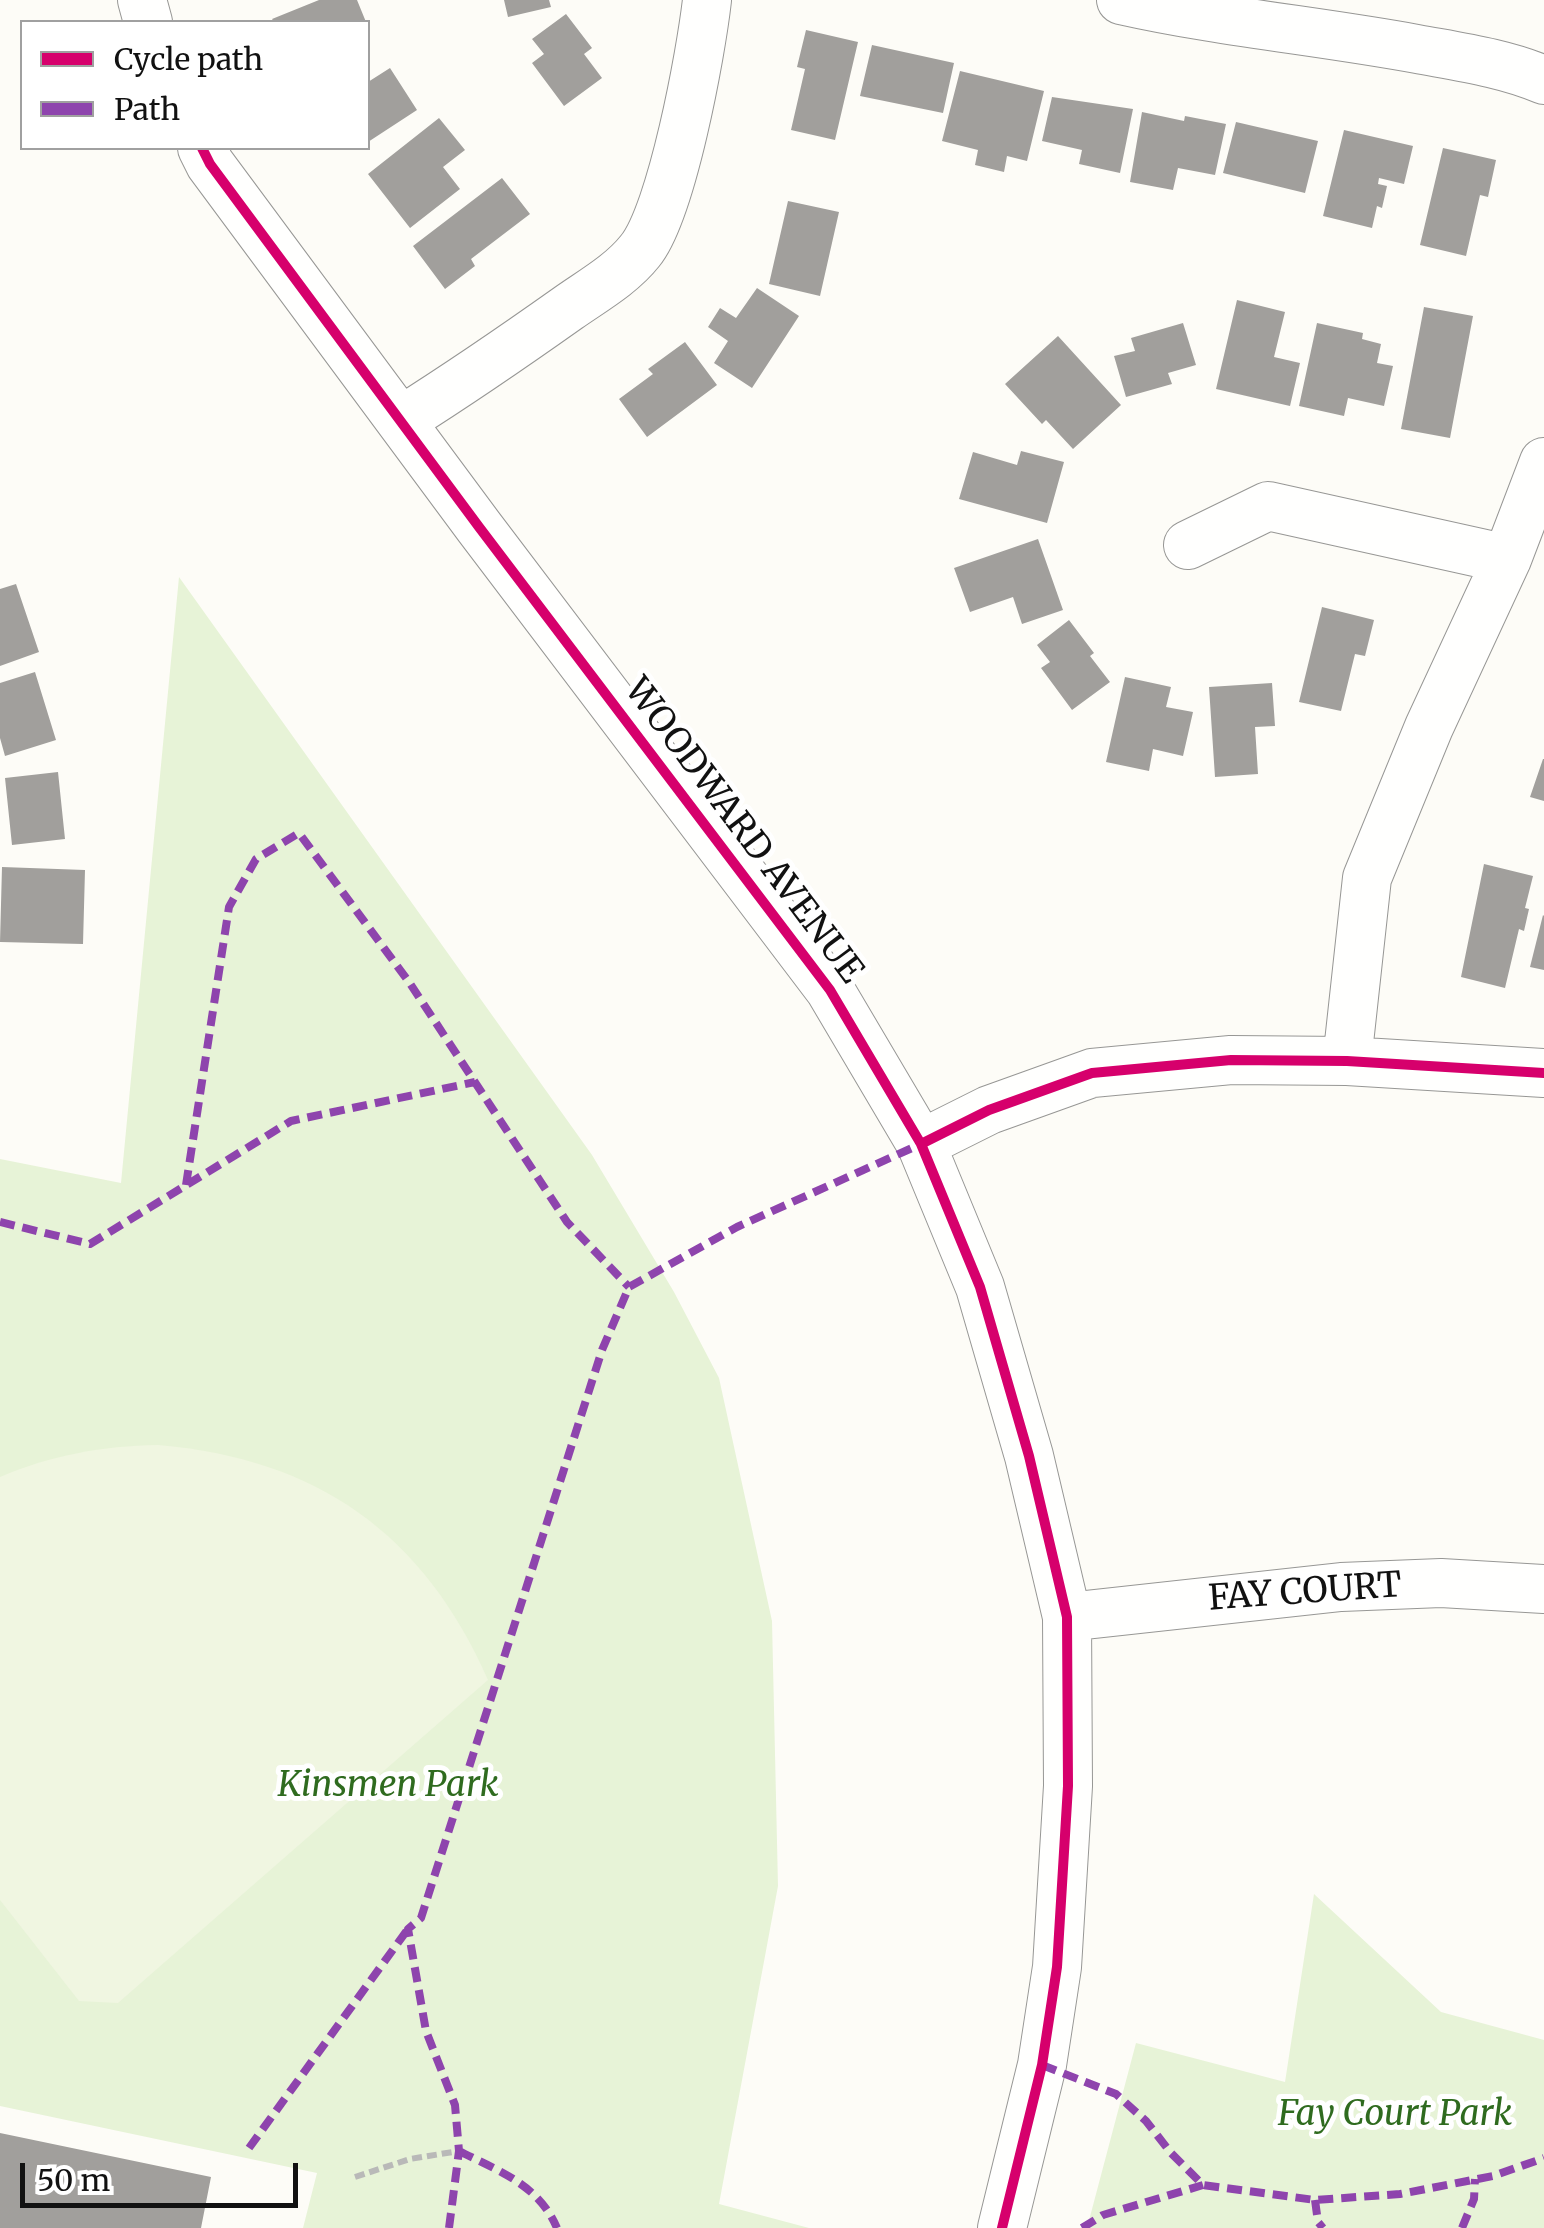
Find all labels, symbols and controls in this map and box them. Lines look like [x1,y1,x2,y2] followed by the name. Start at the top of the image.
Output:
[20,20,370,150] legend
[114,40,263,78] text: Cycle path
[114,90,180,128] text: Path
[615,670,871,992] street label: WOODWARD AVENUE
[1207,1565,1403,1621] street label: FAY COURT
[277,1765,499,1807] park label: Kinsmen Park
[1278,2094,1512,2136] park label: Fay Court Park
[25,2143,302,2205] scale bar
[37,2161,110,2199] text: 50 m

